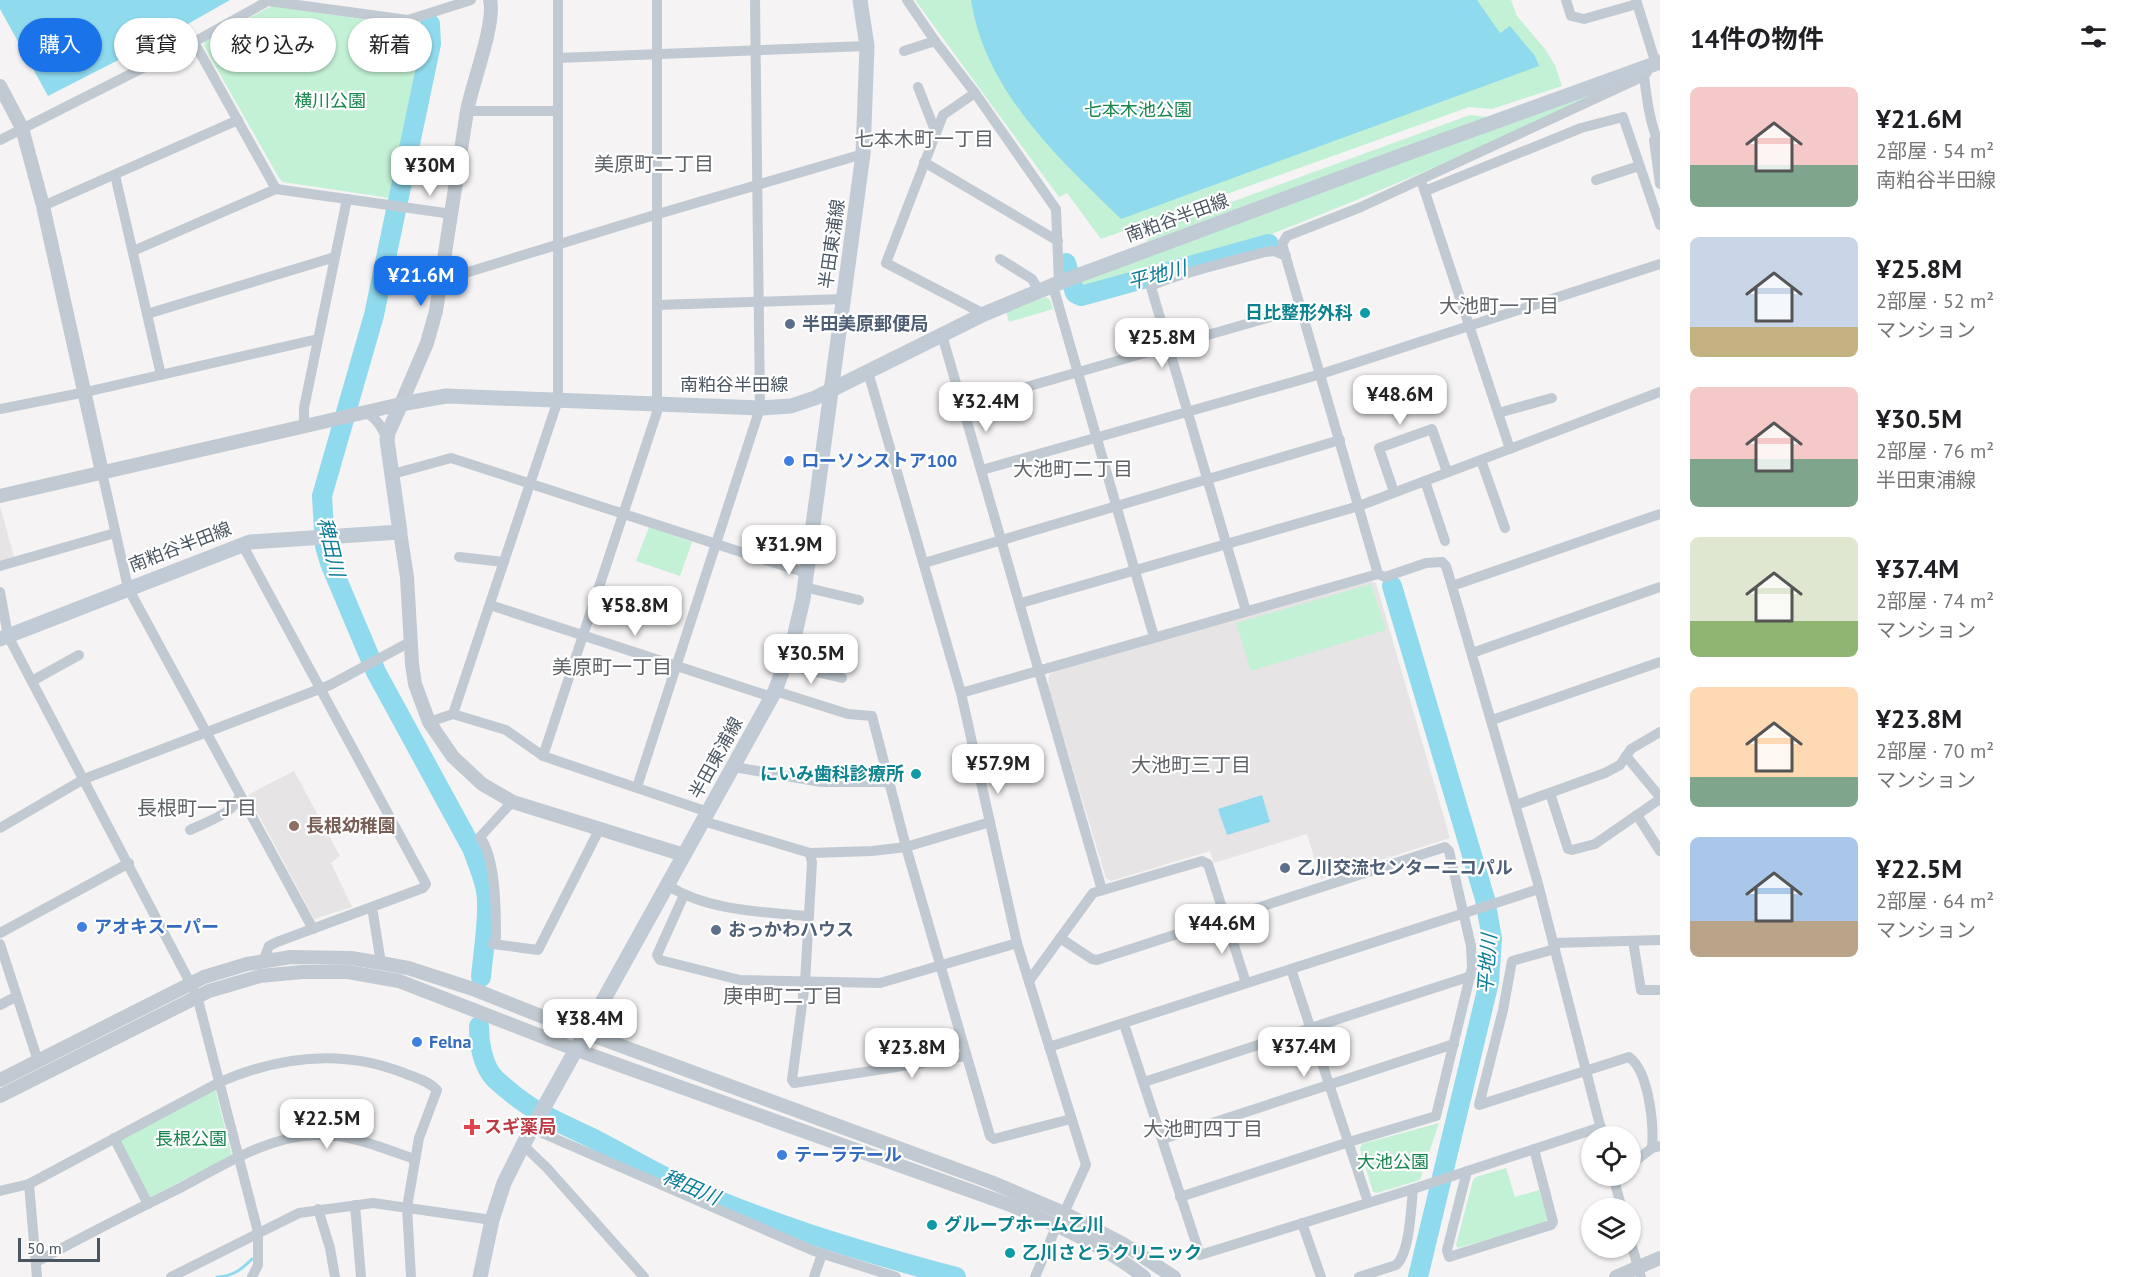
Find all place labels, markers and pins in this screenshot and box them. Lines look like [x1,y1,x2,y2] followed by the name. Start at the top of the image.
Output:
[394,146,466,197] pin: ¥30M
[372,256,470,307] pin: ¥21.6M
[1245,301,1353,324] place label: 日比整形外科
[1358,306,1372,320] marker: 日比整形外科
[802,312,928,335] place label: 半田美原郵便局
[783,317,797,331] marker: 半田美原郵便局
[1113,318,1211,369] pin: ¥25.8M
[1351,375,1449,426] pin: ¥48.6M
[937,382,1035,433] pin: ¥32.4M
[801,449,957,472] place label: ローソンストア100
[782,454,796,468] marker: ローソンストア100
[740,525,838,576] pin: ¥31.9M
[586,586,684,637] pin: ¥58.8M
[762,634,860,685] pin: ¥30.5M
[949,744,1047,795] pin: ¥57.9M
[760,762,904,785] place label: にいみ歯科診療所
[909,767,923,781] marker: にいみ歯科診療所
[306,814,396,837] place label: 長根幼稚園
[287,819,301,833] marker: 長根幼稚園
[1297,856,1513,879] place label: 乙川交流センターニコパル
[1278,861,1292,875] marker: 乙川交流センターニコパル
[1173,904,1271,955] pin: ¥44.6M
[94,915,219,938] place label: アオキスーパー
[728,918,854,941] place label: おっかわハウス
[75,920,89,934] marker: アオキスーパー
[709,923,723,937] marker: おっかわハウス
[541,999,639,1050] pin: ¥38.4M
[1255,1027,1353,1078] pin: ¥37.4M
[863,1028,961,1079] pin: ¥23.8M
[429,1030,471,1053] place label: Felna
[410,1035,424,1049] marker: Felna
[278,1099,376,1150] pin: ¥22.5M
[484,1115,556,1138] place label: スギ薬局
[465,1120,479,1134] marker: スギ薬局
[794,1143,902,1166] place label: テーラテール
[775,1148,789,1162] marker: テーラテール
[944,1213,1104,1236] place label: グループホーム乙川
[925,1218,939,1232] marker: グループホーム乙川
[1022,1241,1202,1264] place label: 乙川さとうクリニック
[1003,1246,1017,1260] marker: 乙川さとうクリニック

